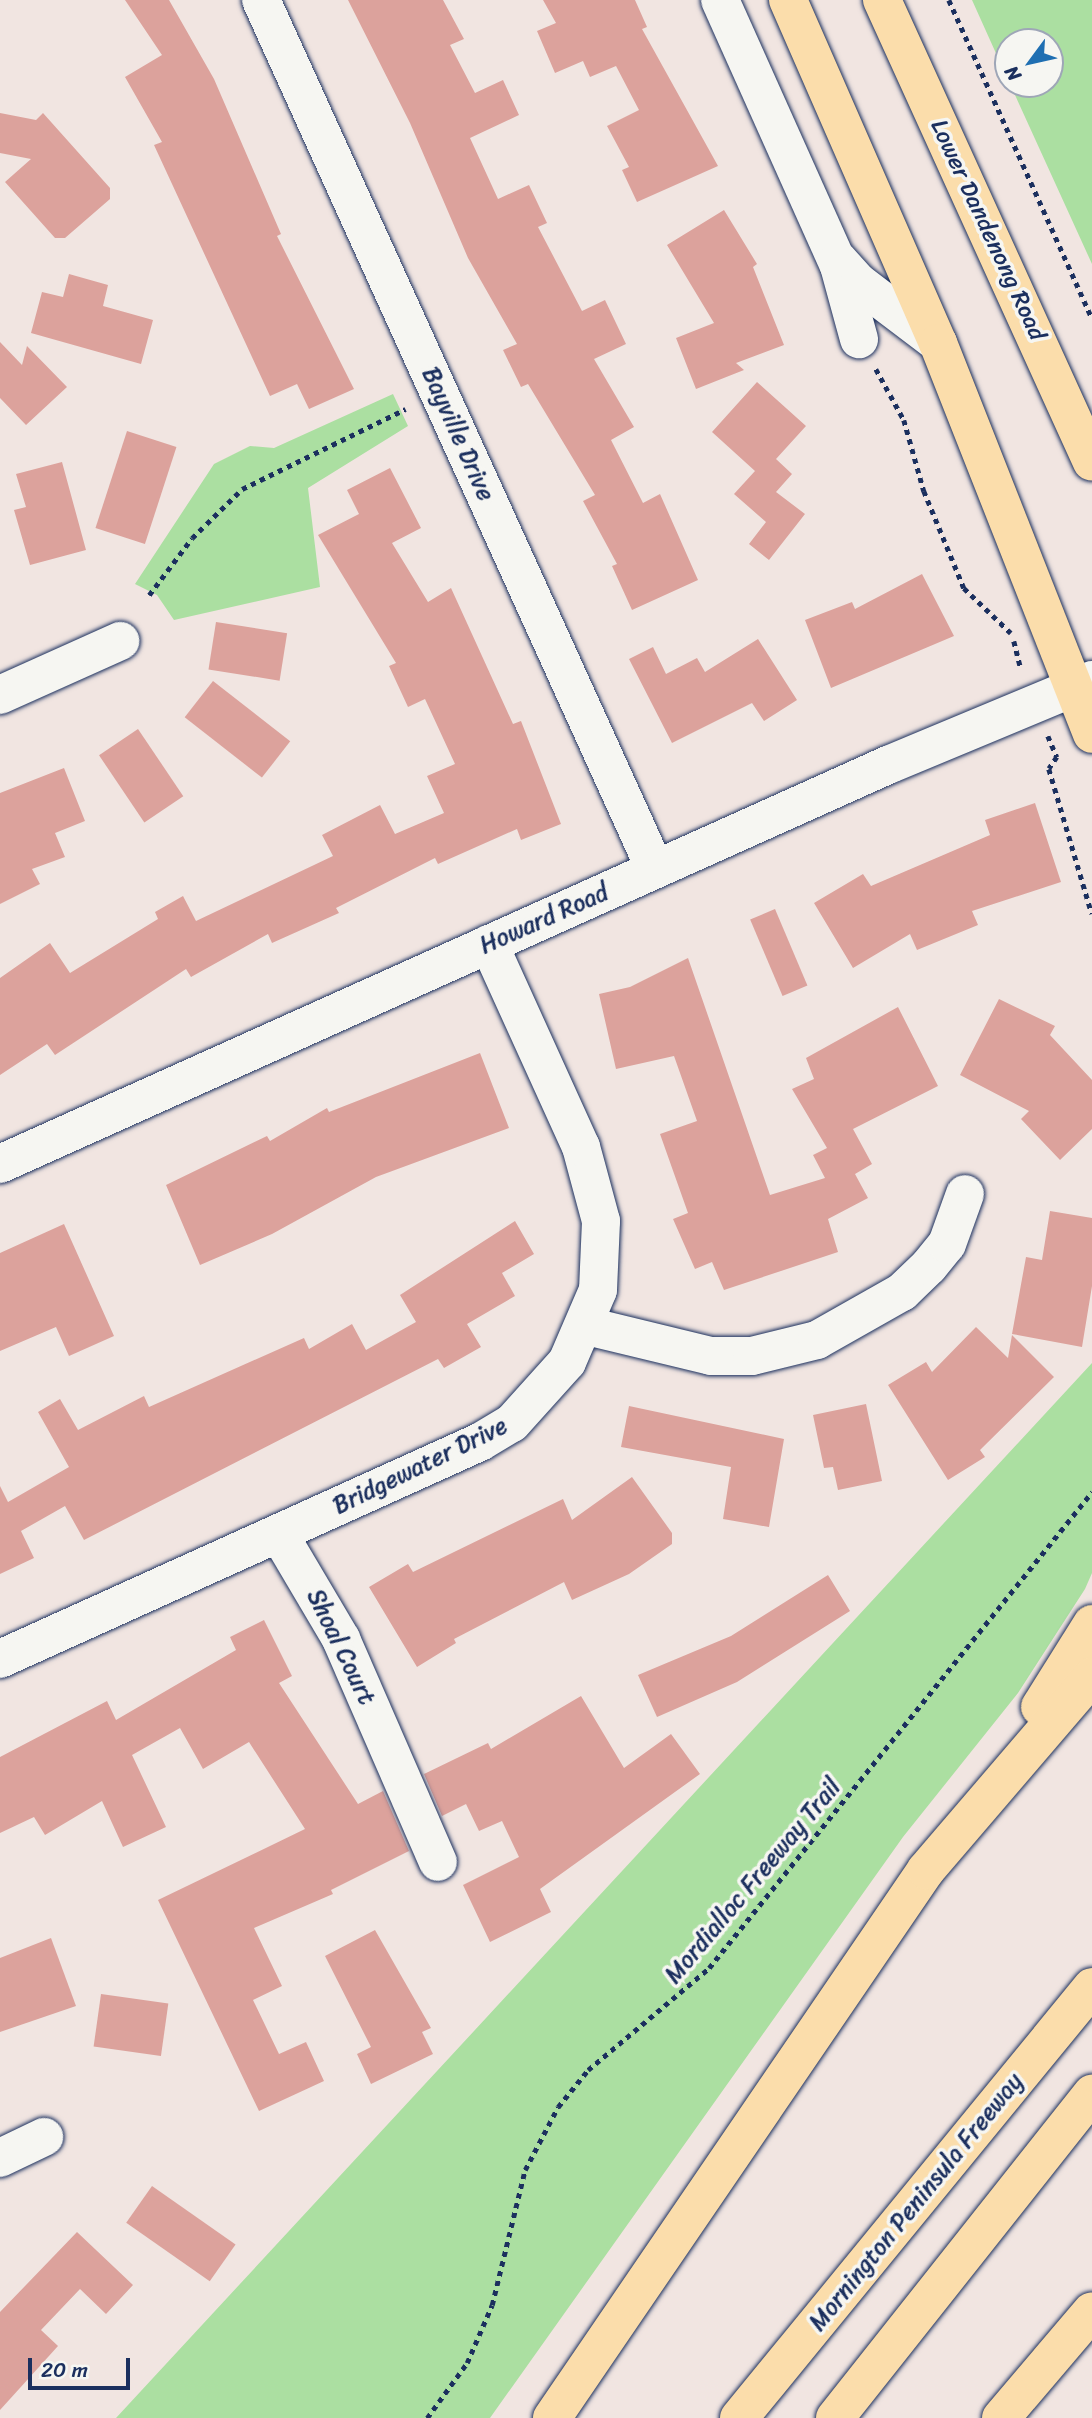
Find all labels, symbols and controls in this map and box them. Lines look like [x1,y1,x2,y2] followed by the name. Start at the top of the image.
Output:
[994,28,1064,98] north arrow
[995,59,1030,88] text: N
[924,115,1052,345] street label: Lower Dandenong Road
[416,363,500,505] street label: Bayville Drive
[475,878,613,960] street label: Howard Road
[328,1411,512,1521] street label: Bridgewater Drive
[301,1584,381,1710] street label: Shoal Court
[659,1773,847,1989] street label: Mordialloc Freeway Trail
[803,2067,1029,2337] street label: Mornington Peninsula Freeway
[32,2344,133,2388] scale bar
[41,2351,88,2389] text: 20 m

